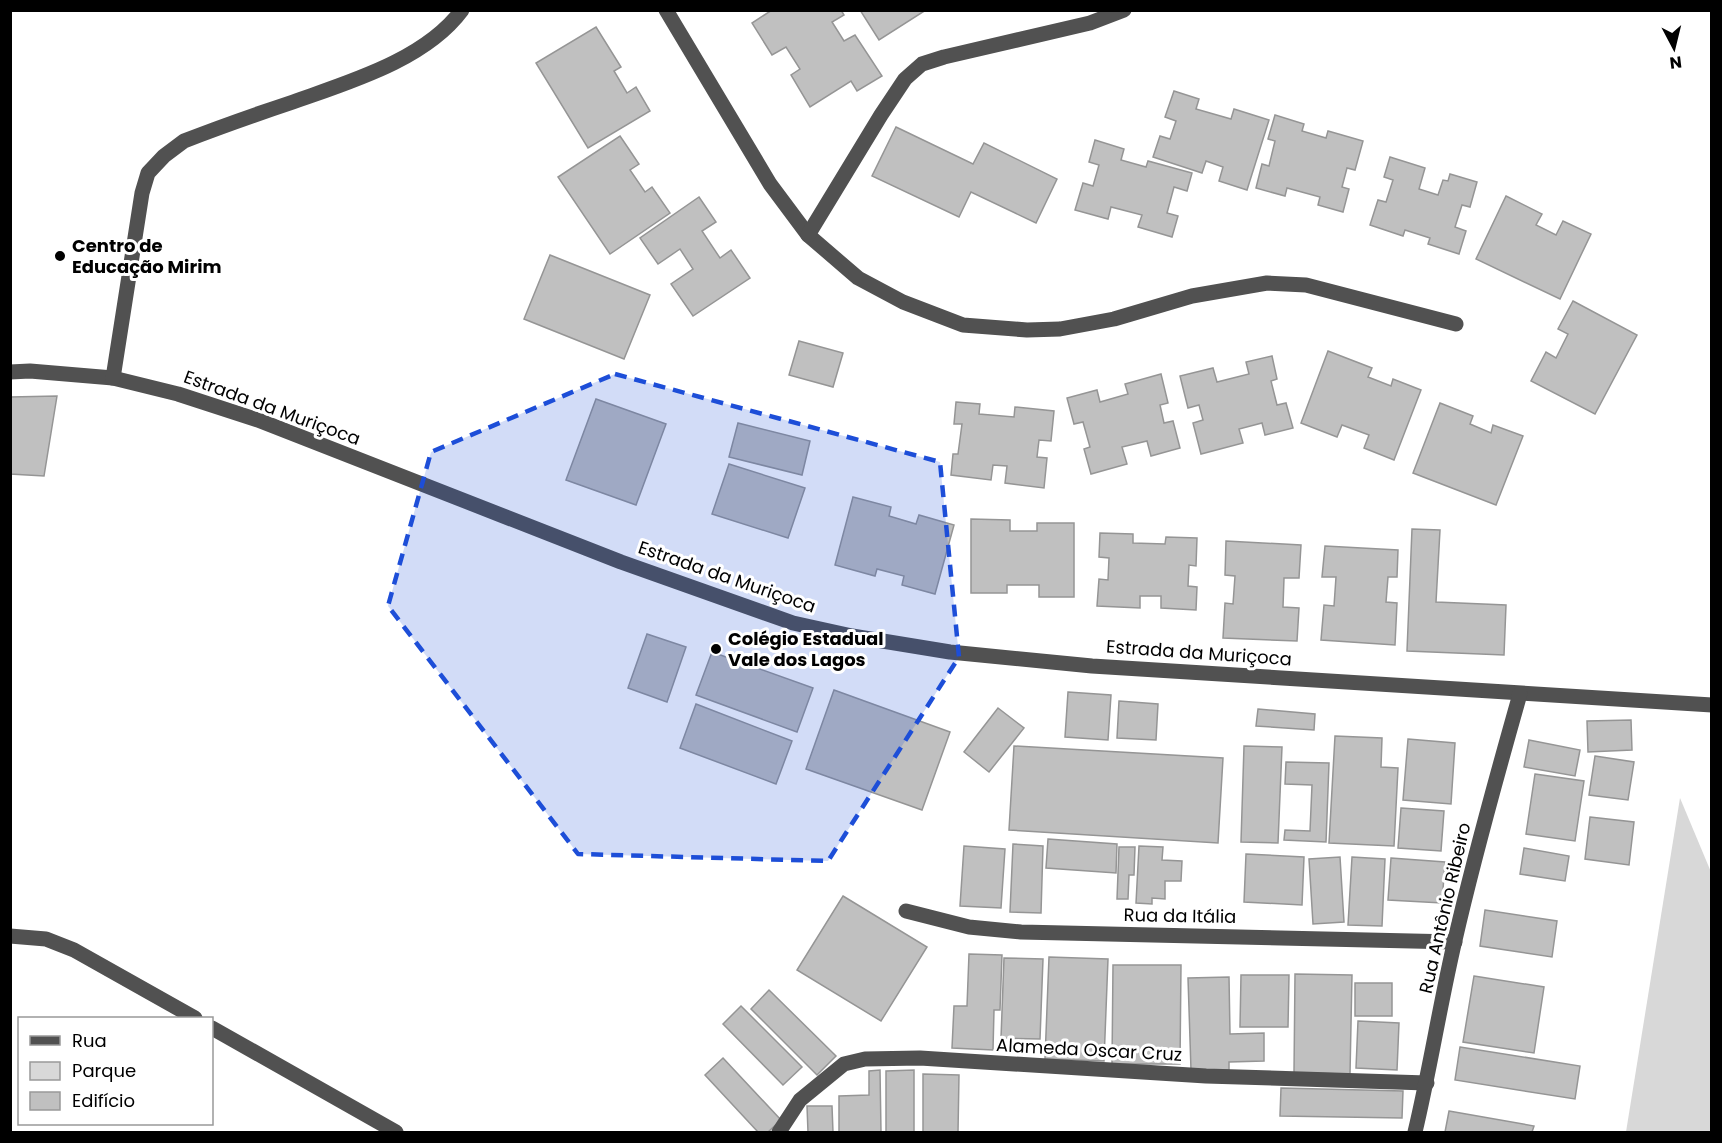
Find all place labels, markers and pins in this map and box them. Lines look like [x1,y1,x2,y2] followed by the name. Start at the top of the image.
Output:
[72,233,222,279] place label: Centro de Educação Mirim
[53,249,67,263] marker: Centro de Educação Mirim
[728,626,884,672] place label: Colégio Estadual Vale dos Lagos
[709,642,723,656] marker: Colégio Estadual Vale dos Lagos

